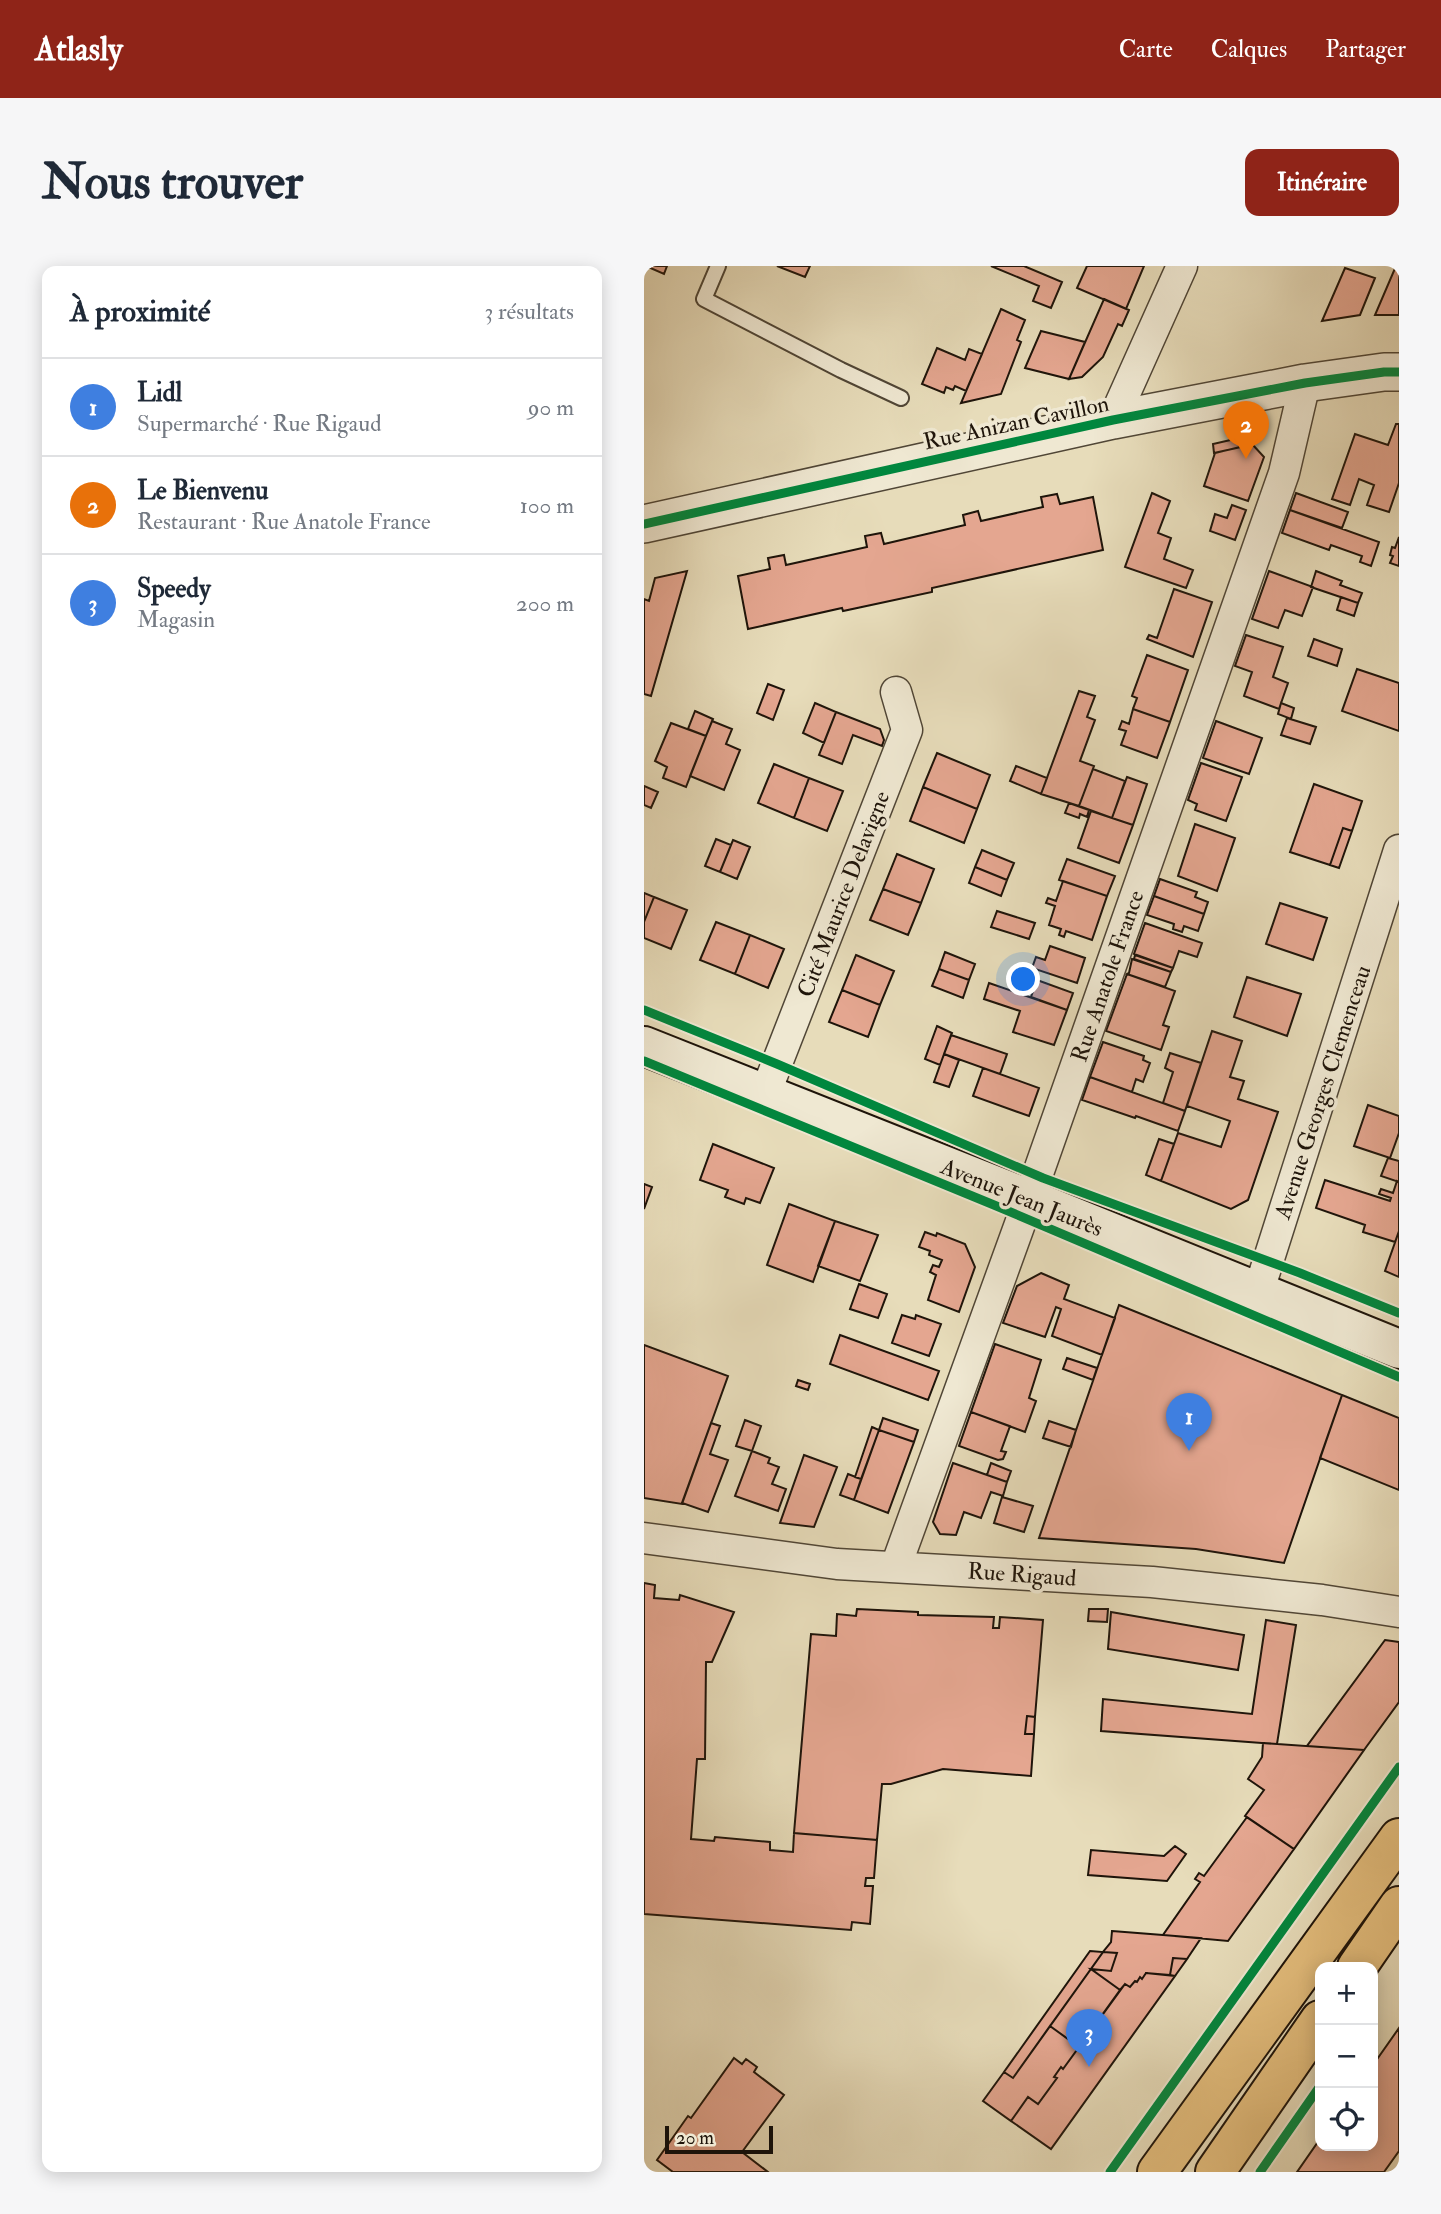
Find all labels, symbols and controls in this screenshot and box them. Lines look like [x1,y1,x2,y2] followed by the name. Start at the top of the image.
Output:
[35,29,123,70] text: Atlasly
[1119,34,1173,65] text: Carte
[1211,34,1287,65] text: Calques
[1325,34,1406,65] text: Partager
[1245,149,1399,216] button: Itinéraire
[42,152,303,213] text: Nous trouver
[70,293,210,330] text: À proximité
[484,297,574,326] text: 3 résultats
[137,377,182,409] text: Lidl
[921,389,1112,456] street label: Rue Anizan Cavillon
[89,393,97,422] text: 1
[528,393,574,422] text: 90 m
[1223,401,1269,459] pin: 2
[137,409,382,438] text: Supermarché · Rue Rigaud
[137,475,268,507] text: Le Bienvenu
[87,491,99,520] text: 2
[520,491,574,520] text: 100 m
[137,507,431,536] text: Restaurant · Rue Anatole France
[137,573,211,605] text: Speedy
[89,589,97,618] text: 3
[516,589,574,618] text: 200 m
[137,605,215,634] text: Magasin
[791,787,896,1001] street label: Cité Maurice Delavigne
[1065,886,1151,1066] street label: Rue Anatole France
[1267,961,1377,1224] street label: Avenue Georges Clemenceau
[1006,962,1040,996] your location
[936,1151,1107,1243] street label: Avenue Jean Jaurès
[1166,1393,1212,1451] pin: 1
[967,1556,1077,1593] street label: Rue Rigaud
[1315,1962,1378,2151] map controls
[1315,1962,1378,2025] button: +
[1066,2009,1112,2067] pin: 3
[1315,2025,1378,2088] button: −
[1315,2088,1378,2151] button: locate
[665,2123,774,2155] scale bar
[676,2126,714,2150] text: 20 m

